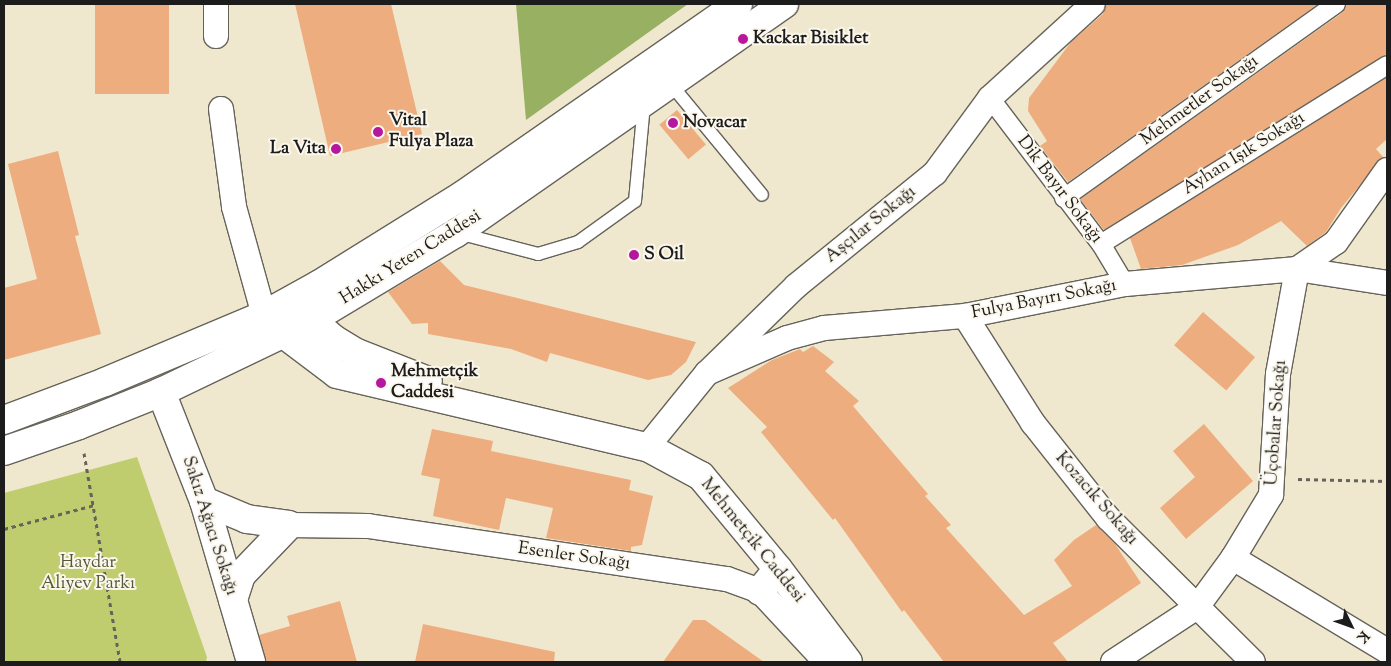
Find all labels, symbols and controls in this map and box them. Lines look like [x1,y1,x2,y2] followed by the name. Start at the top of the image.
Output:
[753,28,868,50] place label: Kackar Bisiklet
[737,33,749,45] marker: Kackar Bisiklet
[1137,51,1263,151] street label: Mehmetler Sokağı
[1179,108,1309,200] street label: Ayhan Işık Sokağı
[389,111,474,154] place label: Vital Fulya Plaza
[683,112,747,134] place label: Novacar
[667,117,679,129] marker: Novacar
[371,125,385,139] marker: Vital Fulya Plaza
[1011,132,1107,248] street label: Dik Bayır Sokağı
[270,138,326,160] place label: La Vita
[330,143,342,155] marker: La Vita
[821,182,921,268] street label: Aşçılar Sokağı
[336,206,486,310] street label: Hakkı Yeten Caddesi
[644,244,684,266] place label: S Oil
[628,249,640,261] marker: S Oil
[970,275,1118,325] street label: Fulya Bayırı Sokağı
[1262,359,1292,487] street label: Üçobalar Sokağı
[391,362,478,404] place label: Mehmetçik Caddesi
[375,377,387,389] marker: Mehmetçik Caddesi
[1050,448,1142,550] street label: Kozacık Sokağı
[176,454,242,598] street label: Sakız Ağacı Sokağı
[695,474,809,608] street label: Mehmetçik Caddesi
[517,538,631,576] street label: Esenler Sokağı
[41,553,135,596] park label: Haydar Aliyev Parkı
[1326,601,1376,651] north arrow
[1351,626,1373,646] text: K

